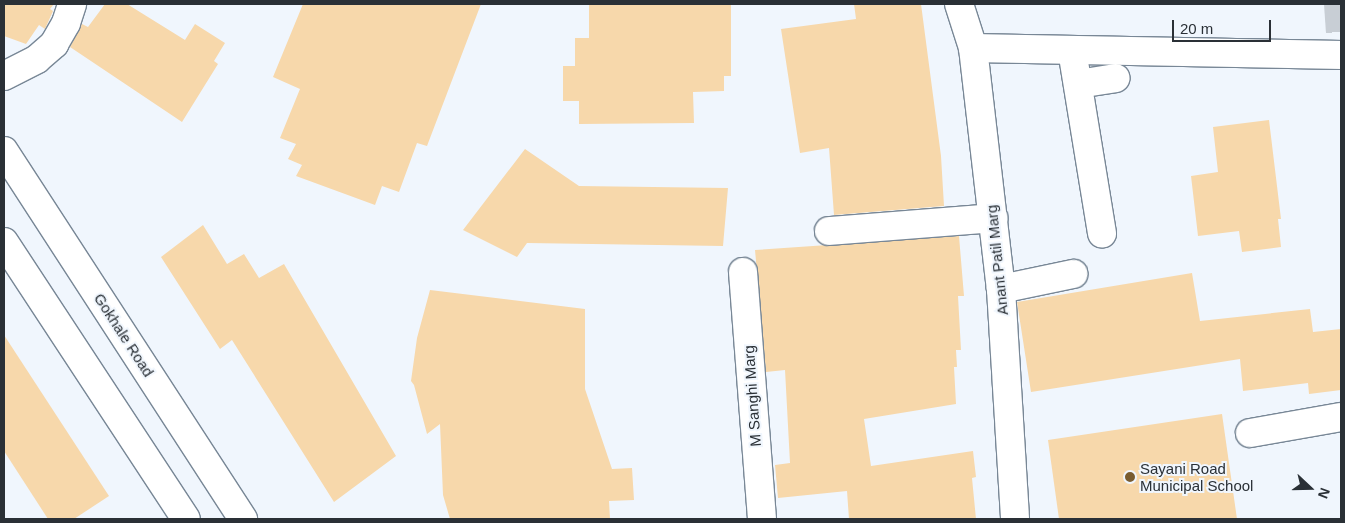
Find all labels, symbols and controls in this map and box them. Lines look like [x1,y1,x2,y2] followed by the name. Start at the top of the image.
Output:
[1175,10,1274,42] scale bar
[1180,20,1213,37] text: 20 m
[982,204,1012,316] street label: Anant Patil Marg
[90,290,158,380] street label: Gokhale Road
[739,345,765,447] street label: M Sanghi Marg
[1140,459,1253,494] place label: Sayani Road Municipal School
[1285,463,1335,513] north arrow
[1124,471,1136,483] marker: Sayani Road Municipal School
[1315,486,1333,501] text: N

